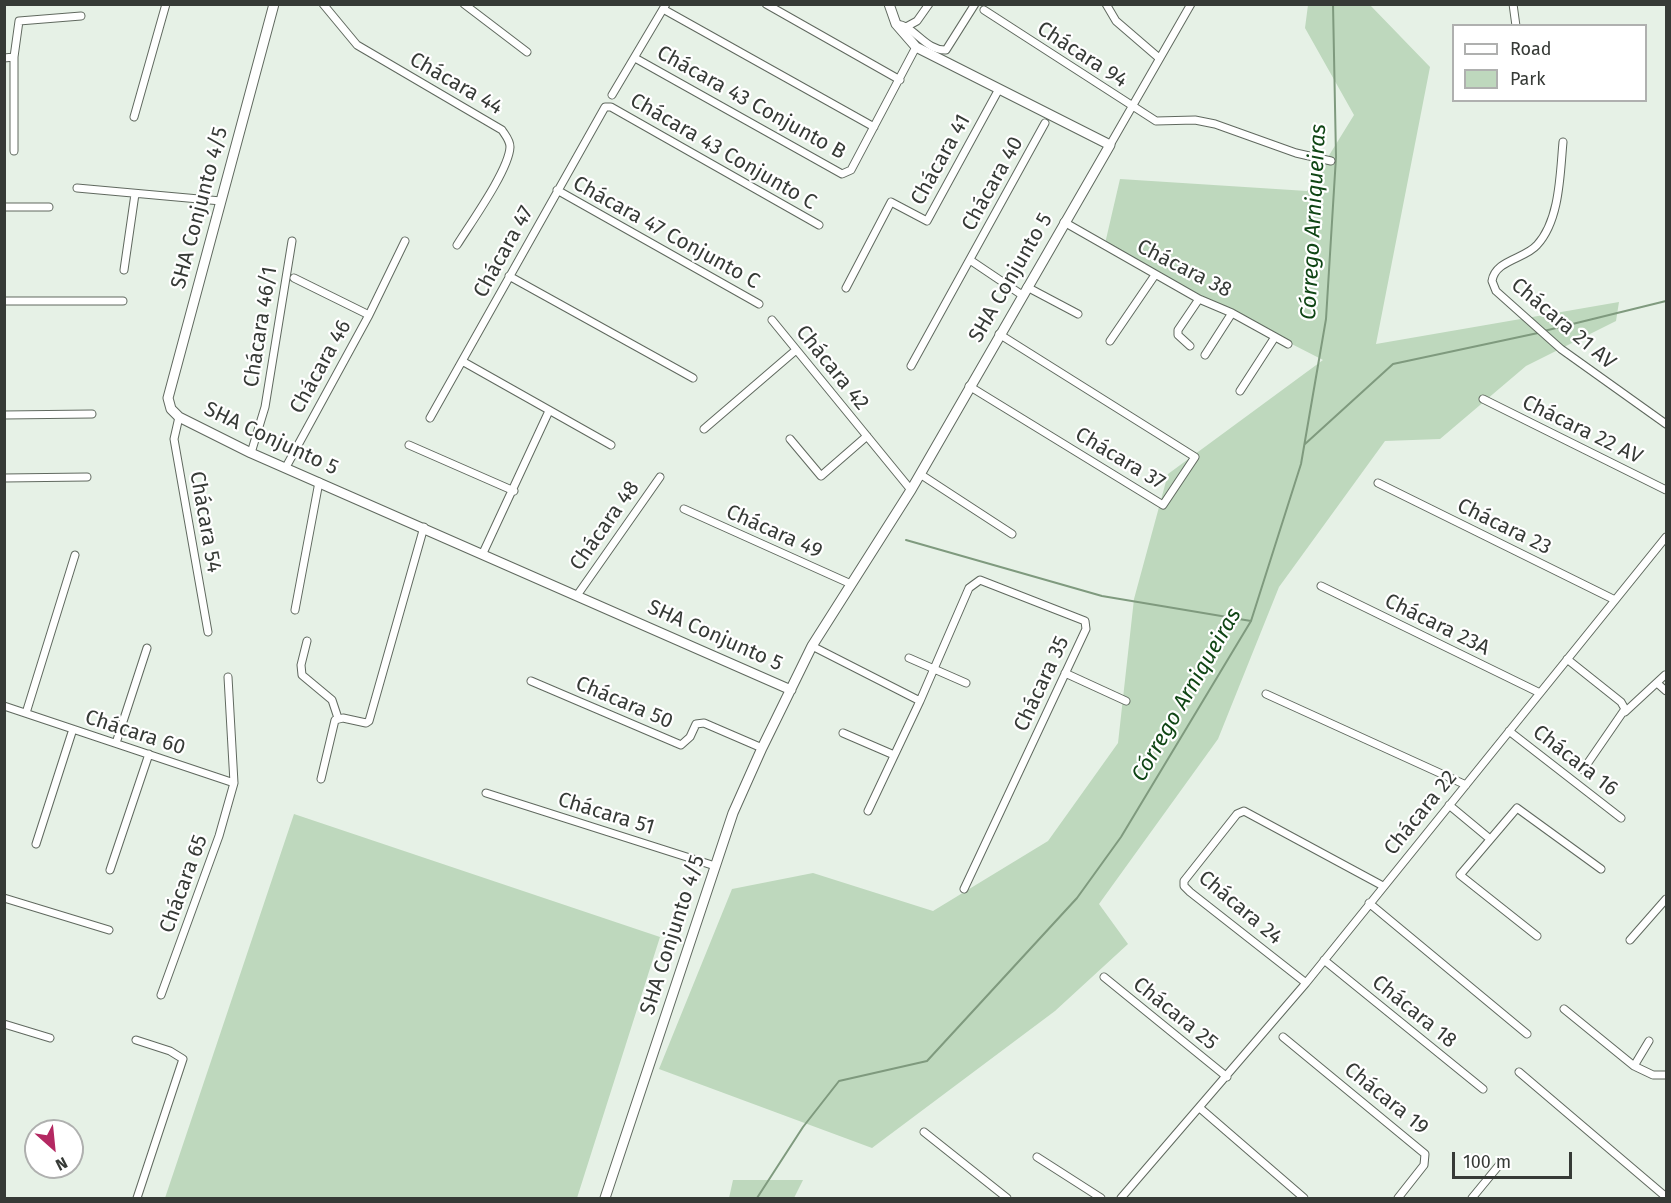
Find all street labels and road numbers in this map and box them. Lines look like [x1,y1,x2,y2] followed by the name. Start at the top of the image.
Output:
[1032,16,1132,94] street label: Chácara 94
[652,41,850,165] street label: Chácara 43 Conjunto B
[405,47,507,121] street label: Chácara 44
[625,88,821,216] street label: Chácara 43 Conjunto C
[906,110,976,210] street label: Chácara 41
[166,124,234,292] street label: SHA Conjunto 4/5
[957,133,1029,235] street label: Chácara 40
[568,171,764,295] street label: Chácara 47 Conjunto C
[469,202,539,302] street label: Chácara 47
[964,209,1058,347] street label: SHA Conjunto 5
[1132,234,1236,304] street label: Chácara 38
[239,265,283,389] street label: Chácara 46/1
[1506,273,1620,375] street label: Chácara 21 AV
[285,316,357,418] street label: Chácara 46
[790,320,874,416] street label: Chácara 42
[1518,390,1646,470] street label: Chácara 22 AV
[200,397,342,481] street label: SHA Conjunto 5
[1070,422,1170,496] street label: Chácara 37
[184,469,226,575] street label: Chácara 54
[565,476,645,576] street label: Chácara 48
[1453,493,1555,561] street label: Chácara 23
[722,500,826,564] street label: Chácara 49
[1380,589,1494,661] street label: Chácara 23A
[644,595,786,677] street label: SHA Conjunto 5
[1009,633,1075,735] street label: Chácara 35
[572,671,676,735] street label: Chácara 50
[82,705,188,761] street label: Chácara 60
[1527,720,1623,802] street label: Chácara 16
[1379,766,1463,860] street label: Chácara 22
[555,787,657,841] street label: Chácara 51
[155,832,213,936] street label: Chácara 65
[635,852,711,1018] street label: SHA Conjunto 4/5
[1193,866,1287,950] street label: Chácara 24
[1367,970,1461,1054] street label: Chácara 18
[1128,972,1222,1056] street label: Chácara 25
[1339,1057,1433,1141] street label: Chácara 19

